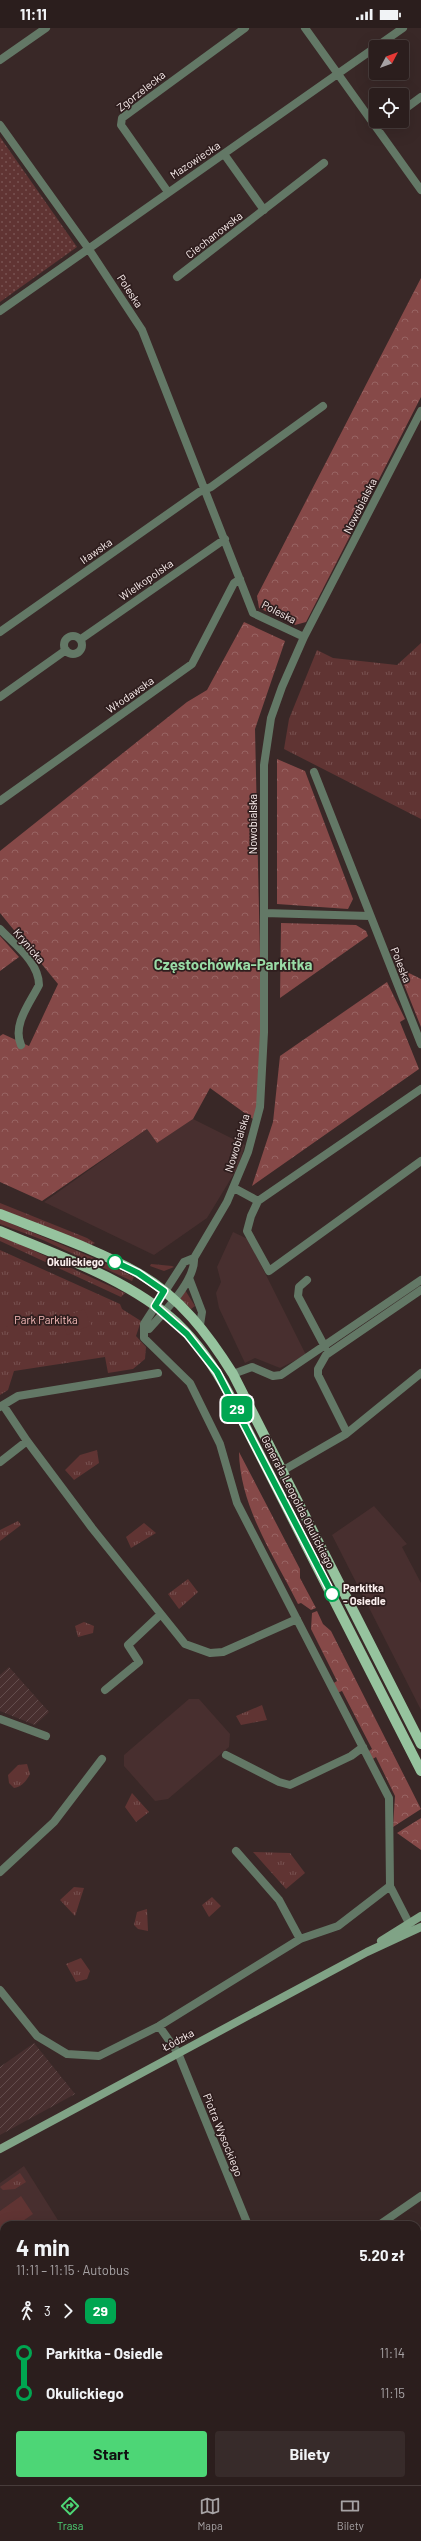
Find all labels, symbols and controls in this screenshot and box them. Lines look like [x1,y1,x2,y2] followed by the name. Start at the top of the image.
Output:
[20,5,47,23] text: 11:11
[369,40,409,80] north arrow
[369,40,409,128] map controls
[114,68,167,114] street label: Zgorzelecka
[369,88,409,128] button: locate
[167,138,222,181] street label: Mazowiecka
[183,209,245,261] street label: Ciechanowska
[115,272,146,310] street label: Poleska
[340,476,379,536] street label: Nowobialska
[77,535,114,566] street label: Iławska
[116,556,175,603] street label: Wielkopolska
[260,597,299,626] street label: Poleska
[104,674,156,716] street label: Włodawska
[246,794,259,854] street label: Nowobialska
[11,926,48,966] street label: Krynicka
[389,945,414,984] street label: Poleska
[154,955,312,973] district label: Częstochówka-Parkitka
[221,1112,252,1174] street label: Nowobialska
[107,1254,123,1270] marker: Okulickiego
[47,1255,104,1268] place label: Okulickiego
[14,1313,78,1326] park label: Park Parkitka
[219,1396,255,1422] line badge: 29
[229,1400,245,1417] text: 29
[259,1433,338,1570] street label: Generała Leopolda Okulickiego
[343,1581,386,1607] place label: Parkitka - Osiedle
[324,1586,340,1602] marker: Parkitka - Osiedle
[159,2026,196,2054] street label: Łódzka
[201,2091,246,2178] street label: Piotra Wysockiego
[16,2234,70,2260] text: 4 min
[359,2246,405,2264] text: 5.20 zł
[16,2262,129,2278] text: 11:11 – 11:15 · Autobus
[16,2300,38,2322] icon: walk
[57,2300,79,2322] icon: forward
[93,2302,108,2319] text: 29
[44,2303,51,2319] text: 3
[46,2344,163,2362] text: Parkitka - Osiedle
[380,2345,405,2361] text: 11:14
[46,2384,124,2402] text: Okulickiego
[380,2385,405,2401] text: 11:15
[16,2431,207,2477] button: Start
[215,2431,405,2477] button: Bilety
[57,2495,83,2532] tab: Trasa
[197,2495,223,2532] tab: Mapa
[337,2495,364,2532] tab: Bilety

